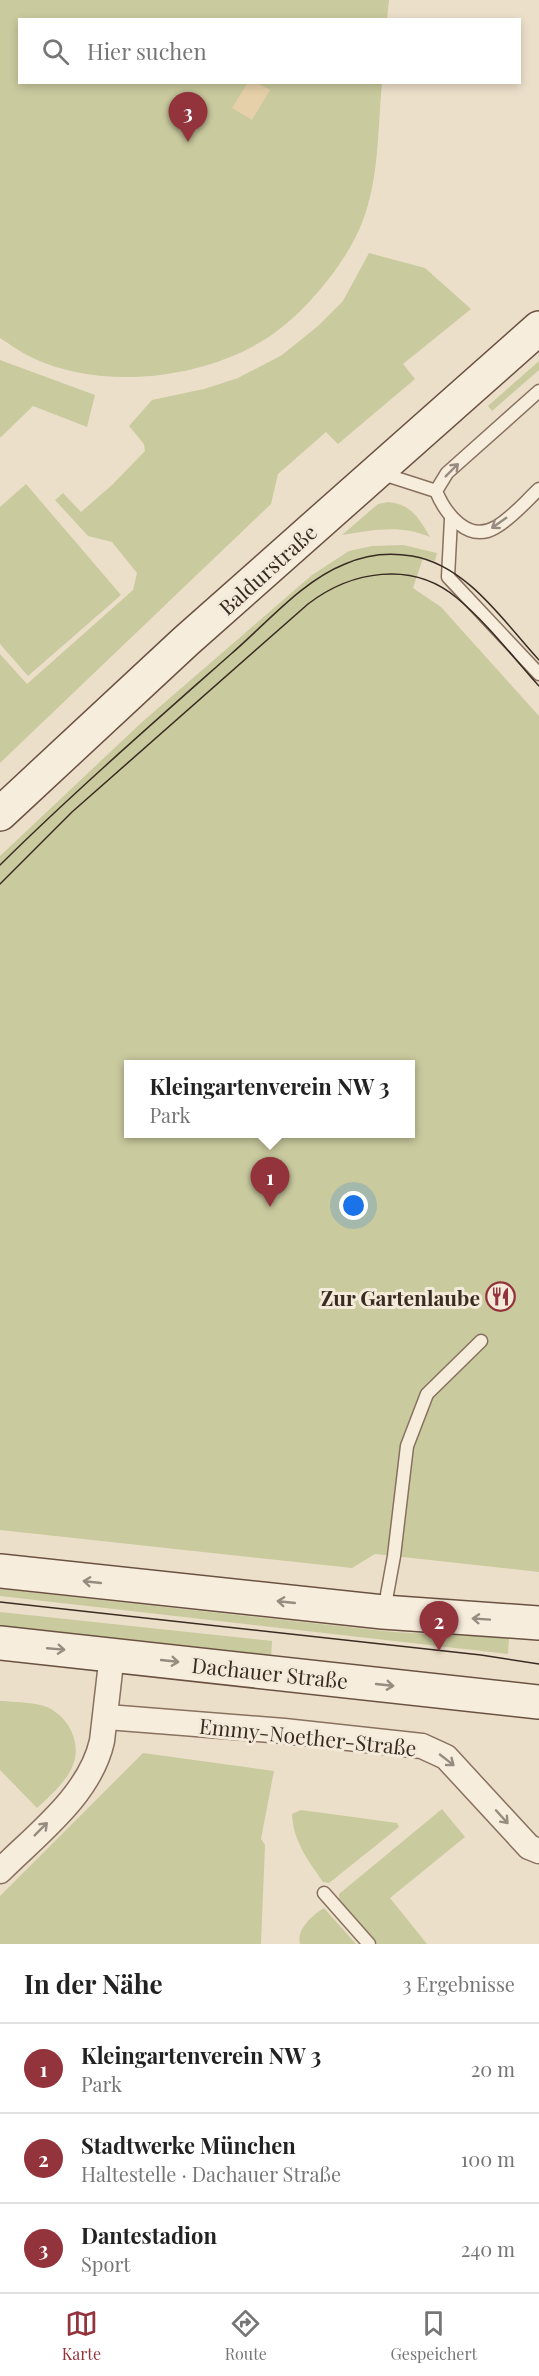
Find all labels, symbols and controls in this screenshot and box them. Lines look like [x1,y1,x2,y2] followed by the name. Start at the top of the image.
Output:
[18,18,521,84] search box
[39,35,72,68] icon: search
[87,36,207,66] text: Hier suchen
[168,92,207,142] pin: 3
[444,462,459,477] one-way arrow
[490,517,507,530] one-way arrow
[212,518,322,620] street label: Baldurstraße
[124,1060,415,1138] popup
[149,1071,390,1101] text: Kleingartenverein NW 3
[149,1101,190,1128] text: Park
[250,1158,290,1207] pin: 1
[339,1191,368,1220] your location
[485,1281,517,1313] restaurant icon: Zur Gartenlaube
[321,1283,480,1311] place label: Zur Gartenlaube
[83,1576,103,1587] one-way arrow
[277,1596,297,1607] one-way arrow
[420,1602,458,1651] pin: 2
[471,1613,491,1624] one-way arrow
[46,1644,66,1655] one-way arrow
[190,1650,350,1694] street label: Dachauer Straße
[160,1656,180,1667] one-way arrow
[375,1680,394,1691] one-way arrow
[198,1711,418,1761] street label: Emmy-Noether-Straße
[439,1753,455,1766] one-way arrow
[495,1810,509,1825] one-way arrow
[34,1822,49,1837] one-way arrow
[24,1966,163,2001] text: In der Nähe
[402,1970,515,1997] text: 3 Ergebnisse
[81,2040,321,2070] text: Kleingartenverein NW 3
[40,2055,47,2082] text: 1
[471,2055,515,2082] text: 20 m
[81,2070,122,2097] text: Park
[81,2130,296,2160] text: Stadtwerke München
[38,2145,49,2172] text: 2
[461,2145,515,2172] text: 100 m
[81,2160,341,2187] text: Haltestelle · Dachauer Straße
[81,2220,217,2250] text: Dantestadion
[39,2235,48,2262] text: 3
[461,2235,515,2262] text: 240 m
[81,2250,130,2277] text: Sport
[62,2307,101,2364] tab: Karte
[225,2307,267,2364] tab: Route
[391,2307,477,2364] tab: Gespeichert

